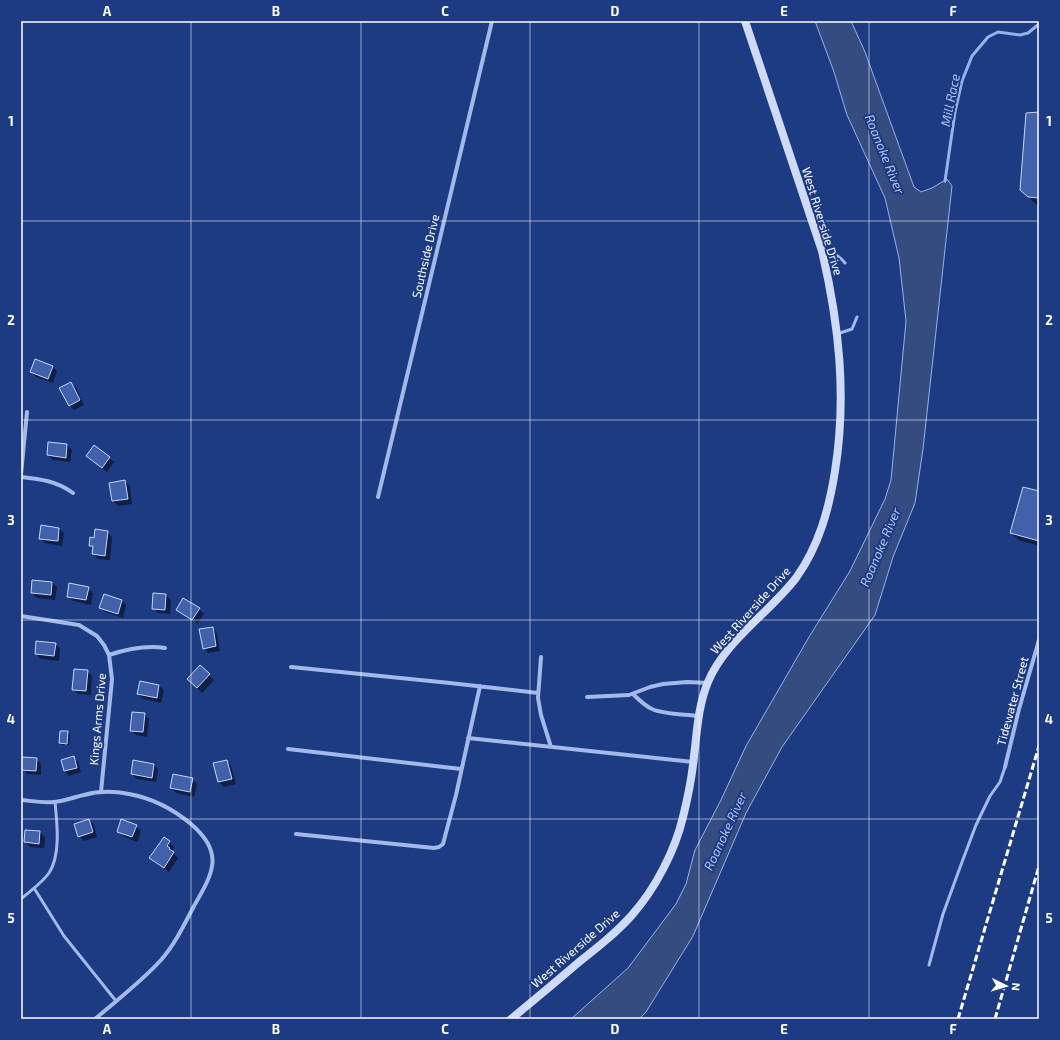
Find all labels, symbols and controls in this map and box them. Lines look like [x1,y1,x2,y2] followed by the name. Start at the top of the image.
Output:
[103,3,112,19] text: A
[272,3,280,19] text: B
[441,3,449,19] text: C
[611,3,620,19] text: D
[780,3,788,19] text: E
[949,3,957,19] text: F
[937,72,963,128] water label: Mill Race
[862,112,909,197] water label: Roanoke River
[8,113,14,129] text: 1
[1046,113,1052,129] text: 1
[800,165,846,277] street label: West Riverside Drive
[409,213,441,299] street label: Southside Drive
[7,312,15,328] text: 2
[1045,312,1053,328] text: 2
[856,504,904,589] water label: Roanoke River
[7,512,15,528] text: 3
[1045,512,1053,528] text: 3
[707,564,793,656] street label: West Riverside Drive
[993,655,1031,747] street label: Tidewater Street
[86,672,108,766] street label: Kings Arms Drive
[7,711,15,727] text: 4
[1045,711,1053,727] text: 4
[700,789,750,873] water label: Roanoke River
[528,906,622,990] street label: West Riverside Drive
[7,910,15,926] text: 5
[1045,910,1053,926] text: 5
[986,966,1026,1006] north arrow
[1010,982,1023,991] text: N
[103,1021,112,1037] text: A
[272,1021,280,1037] text: B
[441,1021,449,1037] text: C
[611,1021,620,1037] text: D
[780,1021,788,1037] text: E
[949,1021,957,1037] text: F

